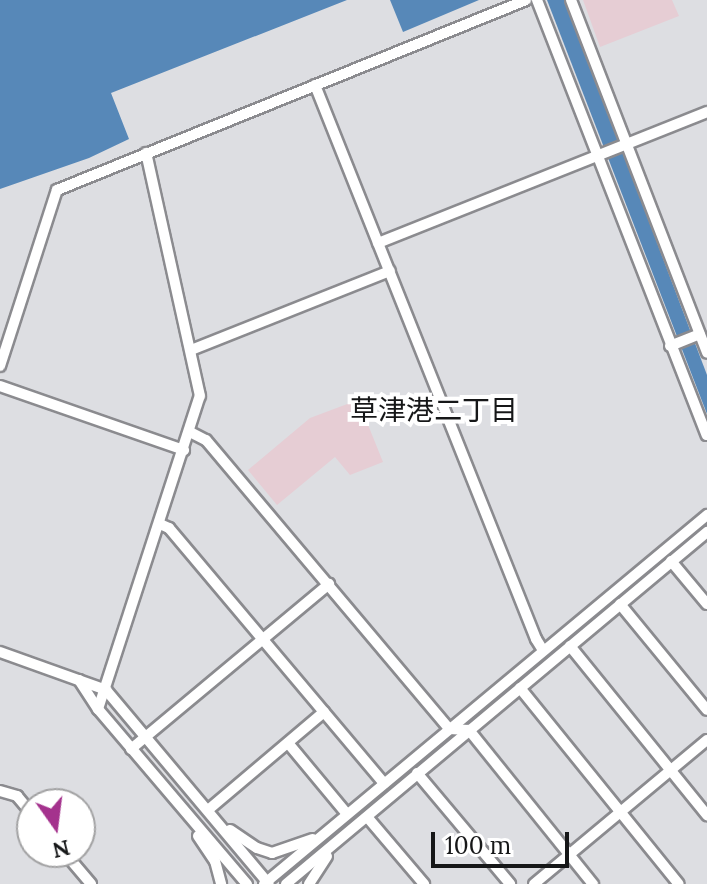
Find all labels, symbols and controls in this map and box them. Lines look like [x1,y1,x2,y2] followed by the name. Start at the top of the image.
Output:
[350,393,518,427] district label: 草津港二丁目
[16,788,96,868] north arrow
[435,816,573,866] scale bar
[445,830,511,861] text: 100 m
[50,834,73,865] text: N

